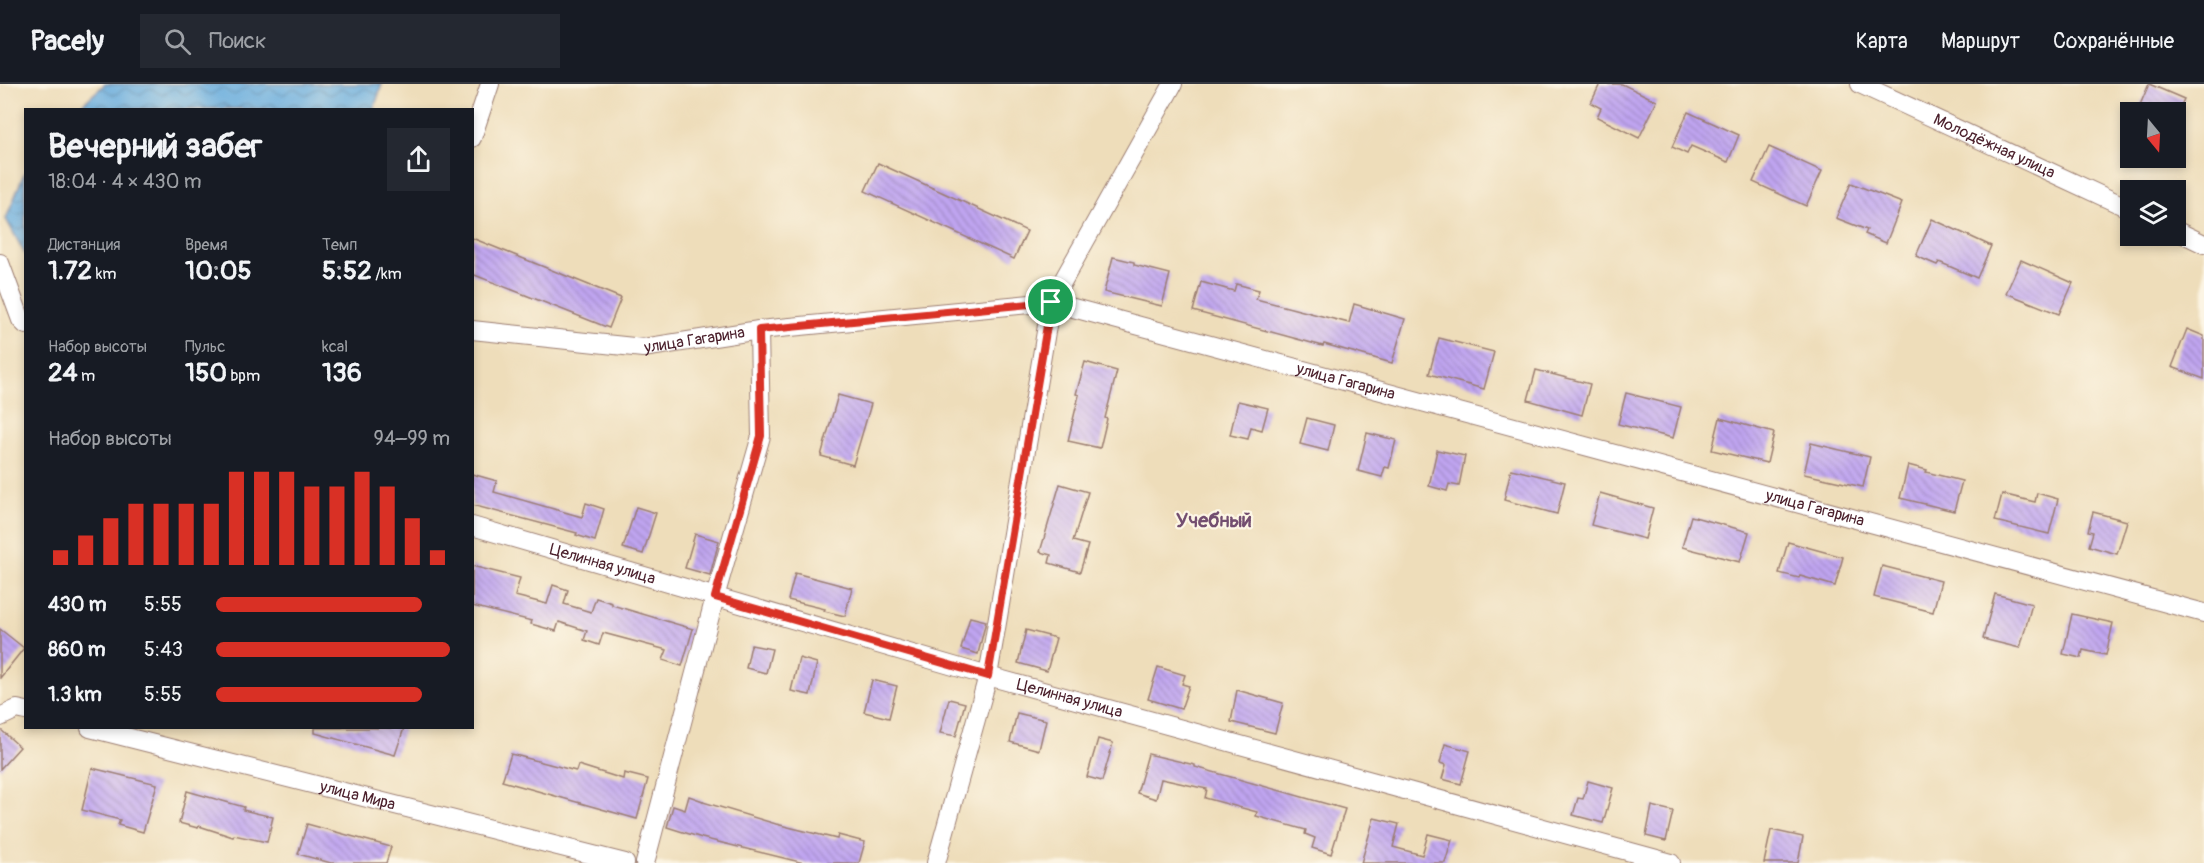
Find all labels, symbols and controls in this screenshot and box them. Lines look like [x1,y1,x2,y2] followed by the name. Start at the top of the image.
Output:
[140,14,560,68] search box
[30,24,104,59] text: Pacely
[161,25,194,58] icon: search
[209,27,266,55] text: Поиск
[1856,28,1908,55] text: Карта
[1941,28,2020,55] text: Маршрут
[2053,28,2174,55] text: Сохранённые
[2120,102,2186,168] north arrow
[2120,102,2186,246] map controls
[1930,109,2058,183] street label: Молодёжная улица
[48,126,262,167] text: Вечерний забег
[387,128,450,191] button: share
[48,169,201,194] text: 18:04 · 4 × 430 m
[2120,180,2186,246] button: layers
[48,235,121,255] text: Дистанция
[185,235,228,255] text: Время
[322,235,357,255] text: Темп
[48,255,92,287] text: 1.72
[185,255,252,287] text: 10:05
[322,255,372,287] text: 5:52
[92,264,117,284] text: km
[372,264,402,284] text: /km
[1025,276,1076,327] pin
[1034,285,1067,318] icon: arrive
[642,322,746,358] street label: улица Гагарина
[48,337,147,357] text: Набор высоты
[185,337,225,357] text: Пульс
[322,337,348,357] text: kcal
[48,357,78,389] text: 24
[185,357,227,389] text: 150
[322,357,362,389] text: 136
[1293,358,1397,404] street label: улица Гагарина
[78,366,95,386] text: m
[227,366,260,386] text: bpm
[48,426,172,451] text: Набор высоты
[374,426,450,451] text: 94–99 m
[1762,485,1867,531] street label: улица Гагарина
[1176,508,1252,533] district label: Учебный
[547,539,658,589] street label: Целинная улица
[48,592,107,617] text: 430 m
[144,592,182,617] text: 5:55
[48,637,105,662] text: 860 m
[144,637,183,662] text: 5:43
[1014,674,1125,722] street label: Целинная улица
[48,682,102,707] text: 1.3 km
[144,682,182,707] text: 5:55
[317,776,397,815] street label: улица Мира

